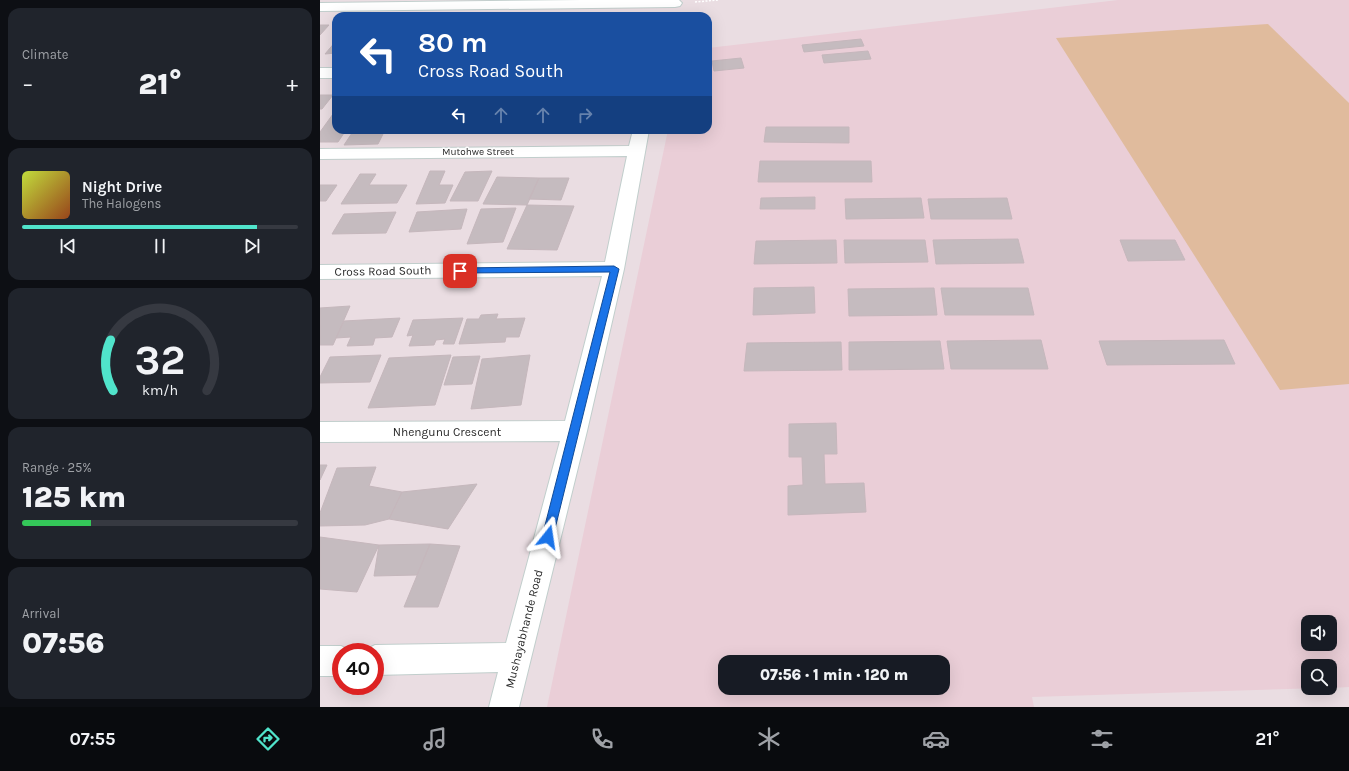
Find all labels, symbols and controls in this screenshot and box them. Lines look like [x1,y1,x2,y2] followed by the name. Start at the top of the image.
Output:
[418,26,487,59] text: 80 m
[352,28,404,80] icon: left
[22,47,68,62] text: Climate
[418,60,564,82] text: Cross Road South
[138,66,182,102] text: 21°
[22,71,34,97] text: −
[286,71,298,97] text: +
[448,104,470,126] icon: left
[490,104,512,126] icon: ahead
[532,104,554,126] icon: ahead
[574,104,596,126] icon: right
[442,146,514,158] street label: Mutohwe Street
[82,178,162,196] text: Night Drive
[82,196,161,211] text: The Halogens
[57,235,79,257] icon: previous
[149,235,171,257] icon: pause
[241,235,263,257] icon: next
[443,254,477,288] pin
[449,260,471,282] icon: arrive
[334,263,432,279] street label: Cross Road South
[134,336,186,384] text: 32
[142,382,178,399] text: km/h
[393,425,502,439] street label: Nhengunu Crescent
[22,460,92,475] text: Range · 25%
[22,479,126,515] text: 125 km
[527,516,569,558] position arrow
[502,568,546,690] street label: Mushayabhande Road
[22,606,60,621] text: Arrival
[1301,615,1337,695] map controls
[1301,615,1337,651] button: sound
[22,625,105,661] text: 07:56
[332,643,384,695] speed limit sign: 40
[1301,659,1337,695] button: search
[760,666,908,684] text: 07:56 · 1 min · 120 m
[254,725,282,753] icon: directions
[421,725,449,753] icon: music
[588,725,616,753] icon: phone
[755,725,783,753] icon: climate
[922,725,950,753] icon: car
[1088,725,1116,753] icon: filters
[69,728,116,750] text: 07:55
[1255,728,1280,750] text: 21°

